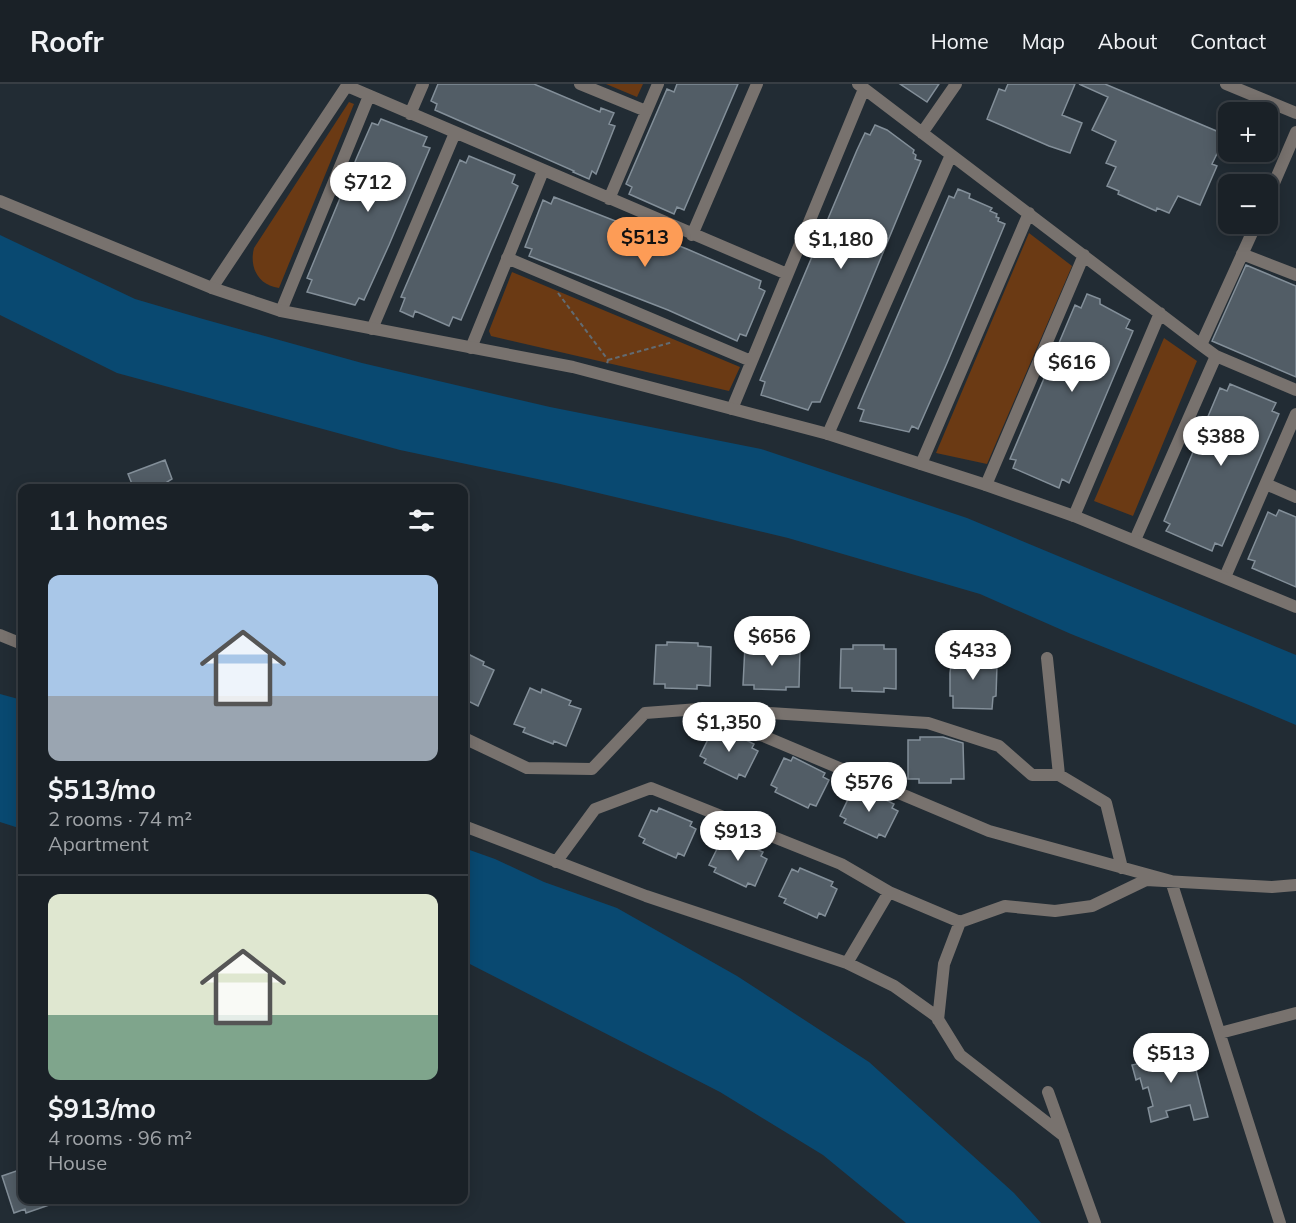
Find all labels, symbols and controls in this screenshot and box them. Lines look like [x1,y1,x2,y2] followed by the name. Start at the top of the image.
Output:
[30,24,104,59] text: Roofr
[931,28,989,54] text: Home
[1022,28,1065,54] text: Map
[1098,28,1157,54] text: About
[1190,28,1266,54] text: Contact
[1218,102,1278,234] map controls
[1218,102,1278,162] button: +
[332,162,404,213] pin: $712
[344,169,392,194] text: $712
[1218,174,1278,234] button: −
[609,217,681,268] pin: $513
[792,219,890,270] pin: $1,180
[621,224,669,249] text: $513
[809,226,873,251] text: $1,180
[1036,342,1108,393] pin: $616
[1048,349,1096,374] text: $616
[1185,416,1257,467] pin: $388
[1197,423,1245,448] text: $388
[48,504,168,537] text: 11 homes
[405,504,438,537] icon: filters
[189,614,297,722] icon: home
[736,616,808,667] pin: $656
[748,623,796,648] text: $656
[937,630,1009,681] pin: $433
[949,637,997,662] text: $433
[680,702,778,753] pin: $1,350
[697,709,761,734] text: $1,350
[833,762,905,813] pin: $576
[845,769,893,794] text: $576
[48,773,156,806] text: $513/mo
[48,806,192,831] text: 2 rooms · 74 m²
[702,811,774,862] pin: $913
[714,818,762,843] text: $913
[48,831,149,856] text: Apartment
[189,933,297,1041] icon: home
[1135,1033,1207,1084] pin: $513
[1147,1040,1195,1065] text: $513
[48,1092,156,1125] text: $913/mo
[48,1125,192,1150] text: 4 rooms · 96 m²
[48,1150,107,1175] text: House

